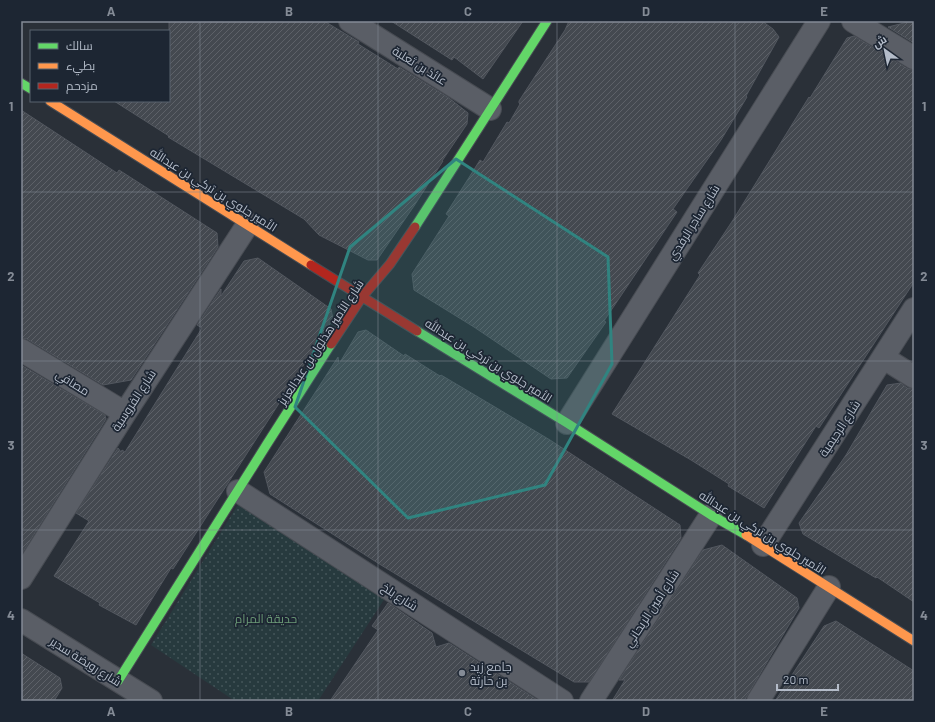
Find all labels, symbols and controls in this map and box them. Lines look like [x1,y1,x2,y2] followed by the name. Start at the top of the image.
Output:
[107,3,116,19] text: A
[285,3,293,19] text: B
[464,3,472,19] text: C
[642,3,650,19] text: D
[820,3,828,19] text: E
[30,30,170,102] legend
[865,30,905,70] north arrow
[870,32,889,51] text: ش
[66,38,93,52] text: سالك
[390,43,450,88] street label: عائذ بن ثعلبة
[66,58,95,76] text: بطيء
[66,78,98,94] text: مزدحم
[9,98,13,114] text: 1
[922,98,926,114] text: 1
[146,144,280,237] street label: الأمير جلوي بن تركي بن عبدالله
[664,182,725,264] street label: شارع ساجر الرفدي
[7,268,15,284] text: 2
[920,268,928,284] text: 2
[274,276,368,409] street label: شارع الأمير هذلول بن عبدالعزيز
[421,315,555,408] street label: الأمير جلوي بن تركي بن عبدالله
[51,366,92,401] street label: مصافي
[108,367,160,434] street label: شارع الفروسية
[816,397,864,460] street label: شارع الرحيمية
[7,437,15,453] text: 3
[920,437,928,453] text: 3
[695,487,829,580] street label: الأمير جلوي بن تركي بن عبدالله
[621,566,685,652] street label: شارع أمين الريحاني
[378,579,421,614] street label: شارع بلخ
[7,607,15,623] text: 4
[920,607,928,623] text: 4
[235,611,297,627] park label: حديقة المرام
[46,633,124,690] street label: شارع رويضة سدير
[470,659,512,688] place label: جامع زيد بن حارثة
[777,666,838,692] scale bar
[457,668,467,678] marker: جامع زيد بن حارثة
[783,672,809,686] text: 20 m
[107,703,116,719] text: A
[285,703,293,719] text: B
[464,703,472,719] text: C
[642,703,650,719] text: D
[820,703,828,719] text: E

